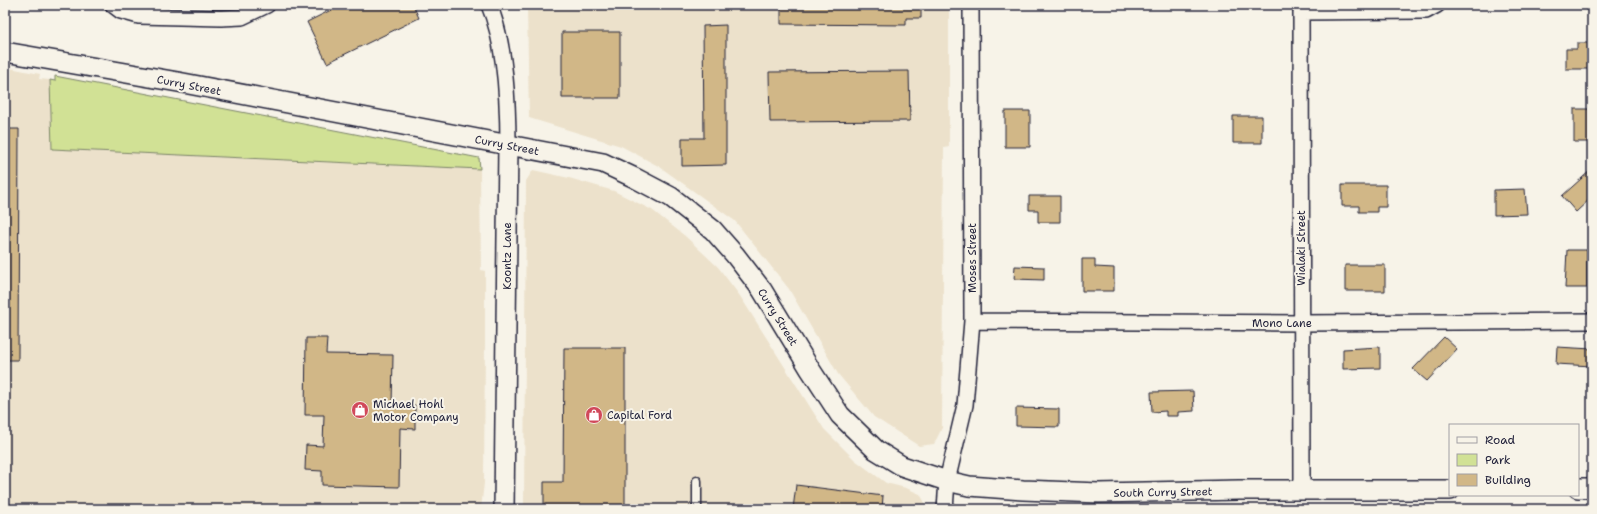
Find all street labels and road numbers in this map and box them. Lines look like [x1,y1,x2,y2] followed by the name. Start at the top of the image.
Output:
[156,72,222,99] street label: Curry Street
[474,132,540,159] street label: Curry Street
[1294,210,1309,286] street label: Wialaki Street
[500,222,515,290] street label: Koontz Lane
[965,223,980,293] street label: Moses Street
[754,286,801,349] street label: Curry Street
[1252,316,1312,331] street label: Mono Lane
[1113,484,1213,501] street label: South Curry Street

